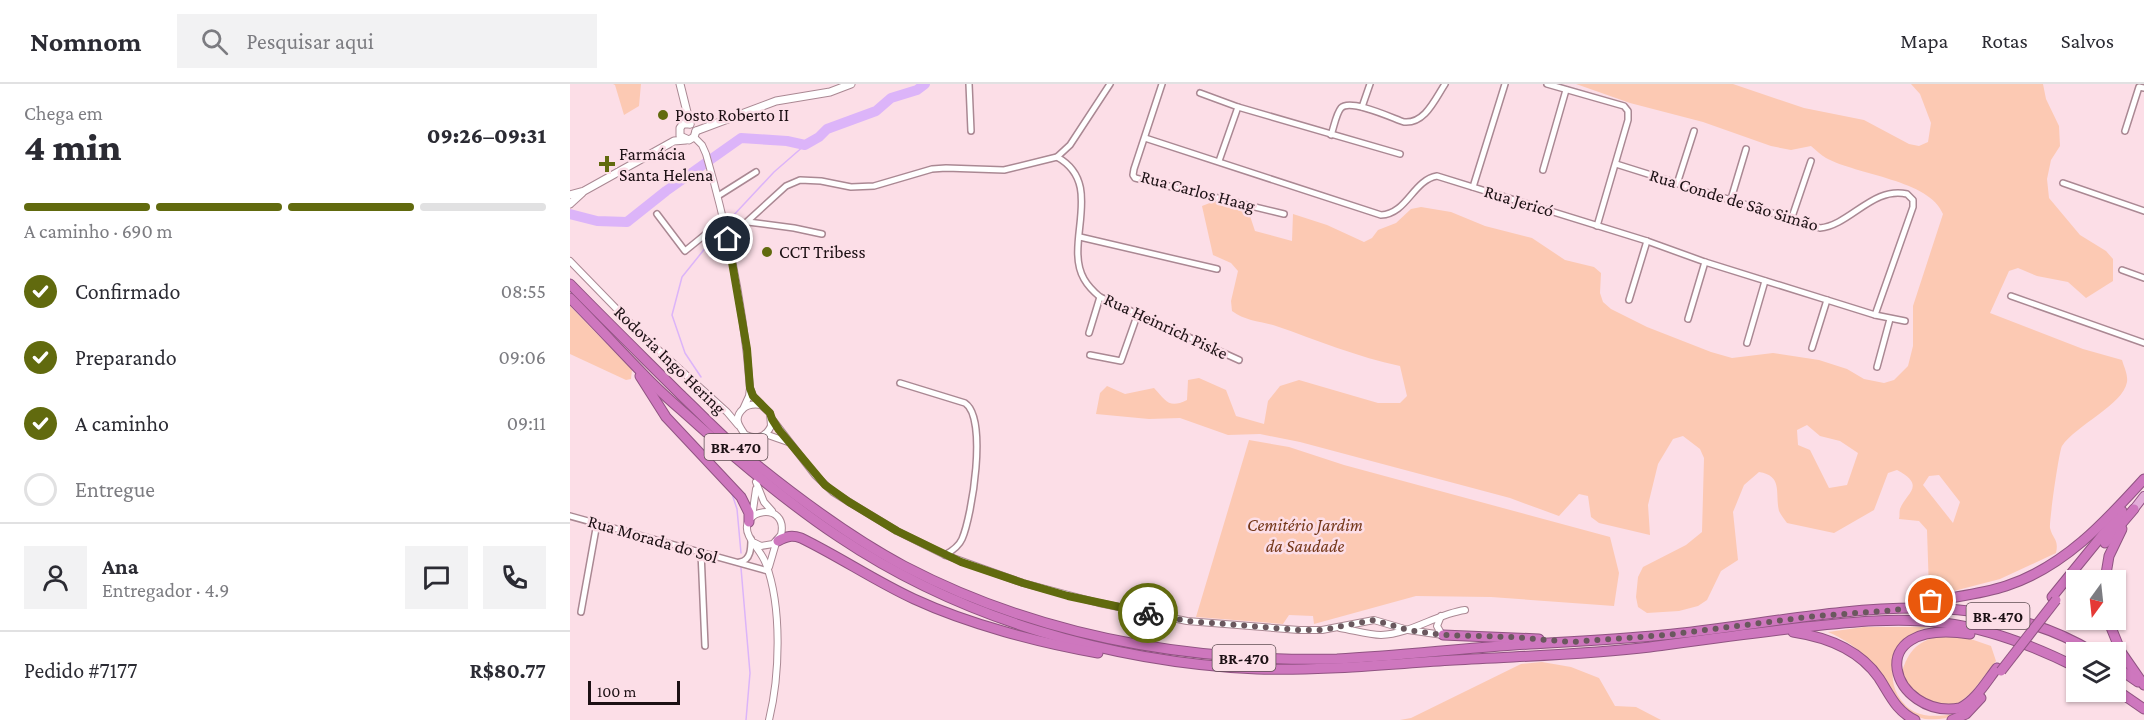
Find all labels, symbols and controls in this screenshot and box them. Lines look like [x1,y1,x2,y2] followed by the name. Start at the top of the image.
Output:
[177,14,597,68] search box
[198,25,231,58] icon: search
[30,26,141,57] text: Nomnom
[246,29,374,54] text: Pesquisar aqui
[1900,29,1948,53] text: Mapa
[1981,29,2028,53] text: Rotas
[2061,29,2114,53] text: Salvos
[24,102,103,124] text: Chega em
[675,105,789,125] place label: Posto Roberto II
[656,108,670,122] marker: Posto Roberto II
[427,123,546,148] text: 09:26–09:31
[24,125,121,168] text: 4 min
[619,144,713,185] place label: Farmácia Santa Helena
[600,157,614,171] marker: Farmácia Santa Helena
[1647,165,1821,235] street label: Rua Conde de São Simão
[1139,166,1258,216] street label: Rua Carlos Haag
[1482,181,1556,221] street label: Rua Jericó
[702,213,753,264] pin
[24,220,173,242] text: A caminho · 690 m
[711,222,744,255] icon: home
[779,242,866,262] place label: CCT Tribess
[760,245,774,259] marker: CCT Tribess
[24,275,57,308] icon: check
[75,279,181,304] text: Confirmado
[501,280,546,302] text: 08:55
[1101,289,1231,363] street label: Rua Heinrich Piske
[610,302,730,418] street label: Rodovia Ingo Hering
[24,341,57,374] icon: check
[75,345,177,370] text: Preparando
[499,346,546,368] text: 09:06
[24,407,57,440] icon: check
[75,411,169,436] text: A caminho
[507,412,546,434] text: 09:11
[704,434,768,460] road number: BR-470
[75,477,155,502] text: Entregue
[586,511,721,567] street label: Rua Morada do Sol
[1247,515,1363,556] park label: Cemitério Jardim da Saudade
[24,546,87,609] button: person
[405,546,468,609] button: chat
[483,546,546,609] button: phone
[102,554,138,579] text: Ana
[2066,570,2126,630] north arrow
[2066,570,2126,702] map controls
[1905,575,1956,626] pin
[102,579,229,601] text: Entregador · 4.9
[1118,583,1178,643] courier
[1914,584,1947,617] icon: bag
[1132,597,1165,630] icon: bike
[1966,603,2030,629] road number: BR-470
[2066,642,2126,702] button: layers
[1212,645,1276,671] road number: BR-470
[24,658,137,683] text: Pedido #7177
[470,658,546,683] text: R$80.77
[588,678,680,706] scale bar
[597,683,636,700] text: 100 m

